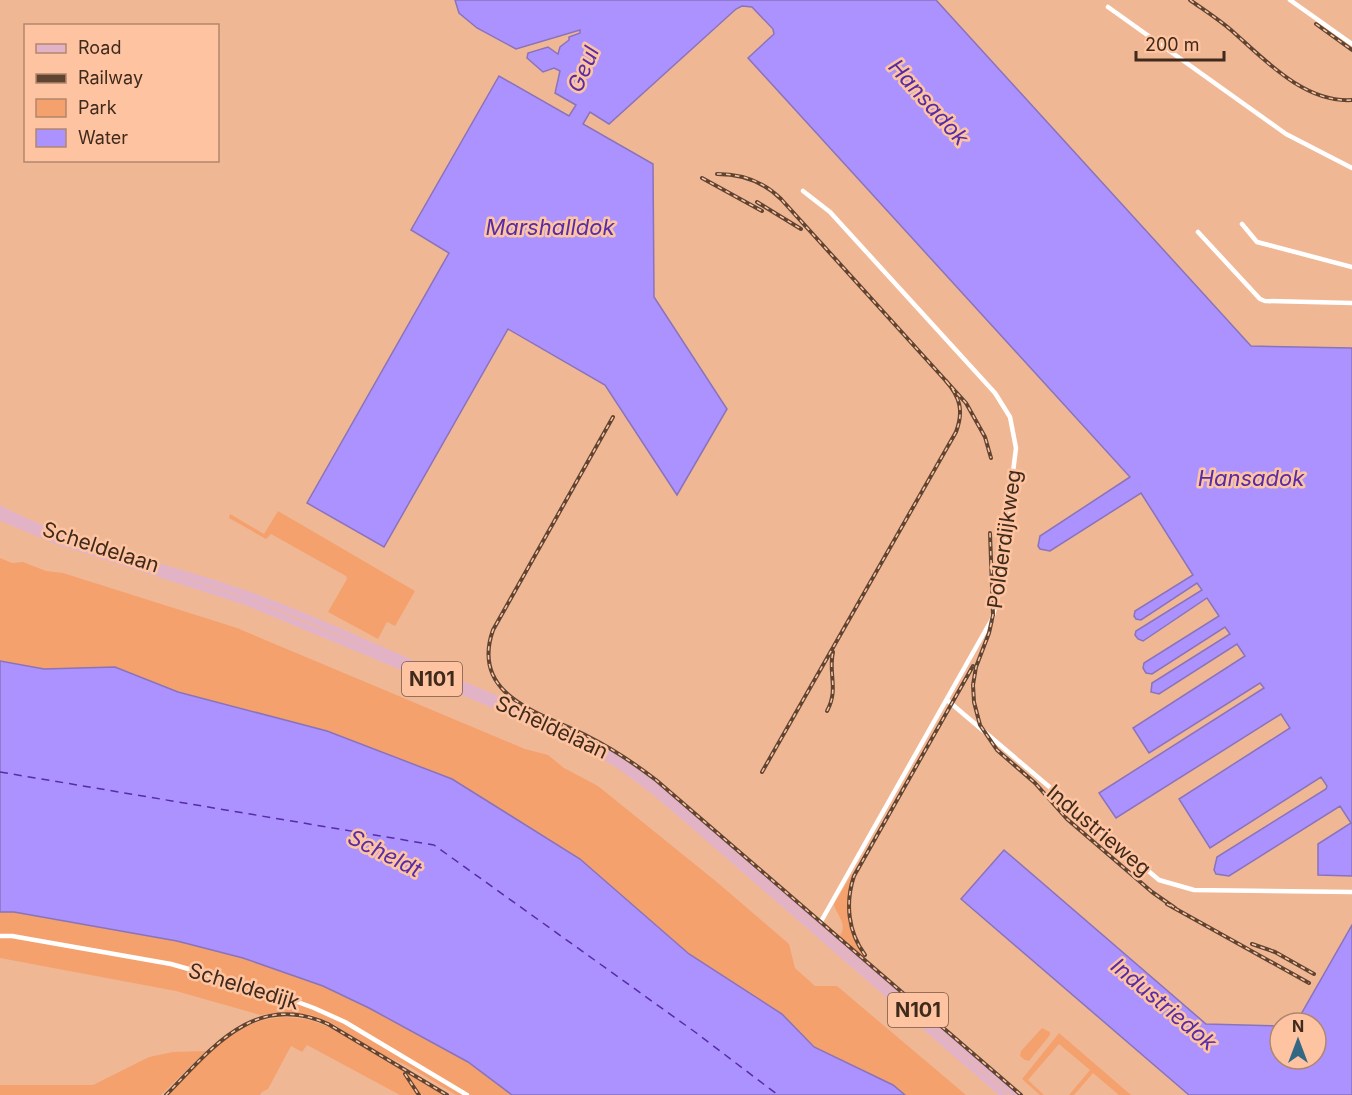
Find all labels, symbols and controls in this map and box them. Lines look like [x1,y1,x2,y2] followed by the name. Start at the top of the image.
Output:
[24,24,219,162] legend
[1136,24,1224,62] scale bar
[1145,34,1200,55] text: 200 m
[78,37,121,58] text: Road
[562,41,604,96] water label: Geul
[884,54,975,151] water label: Hansadok
[78,67,143,88] text: Railway
[78,97,117,118] text: Park
[78,127,128,148] text: Water
[485,214,616,240] water label: Marshalldok
[1198,465,1305,491] water label: Hansadok
[982,468,1026,610] street label: Polderdijkweg
[39,516,163,578] street label: Scheldelaan
[402,662,462,696] road number: N101
[492,690,612,764] street label: Scheldelaan
[1042,779,1156,881] street label: Industrieweg
[344,824,427,883] water label: Scheldt
[1106,952,1223,1056] water label: Industriedok
[185,957,303,1015] street label: Scheldedijk
[888,993,948,1027] road number: N101
[1268,1011,1328,1071] north arrow
[1292,1016,1304,1036] text: N

